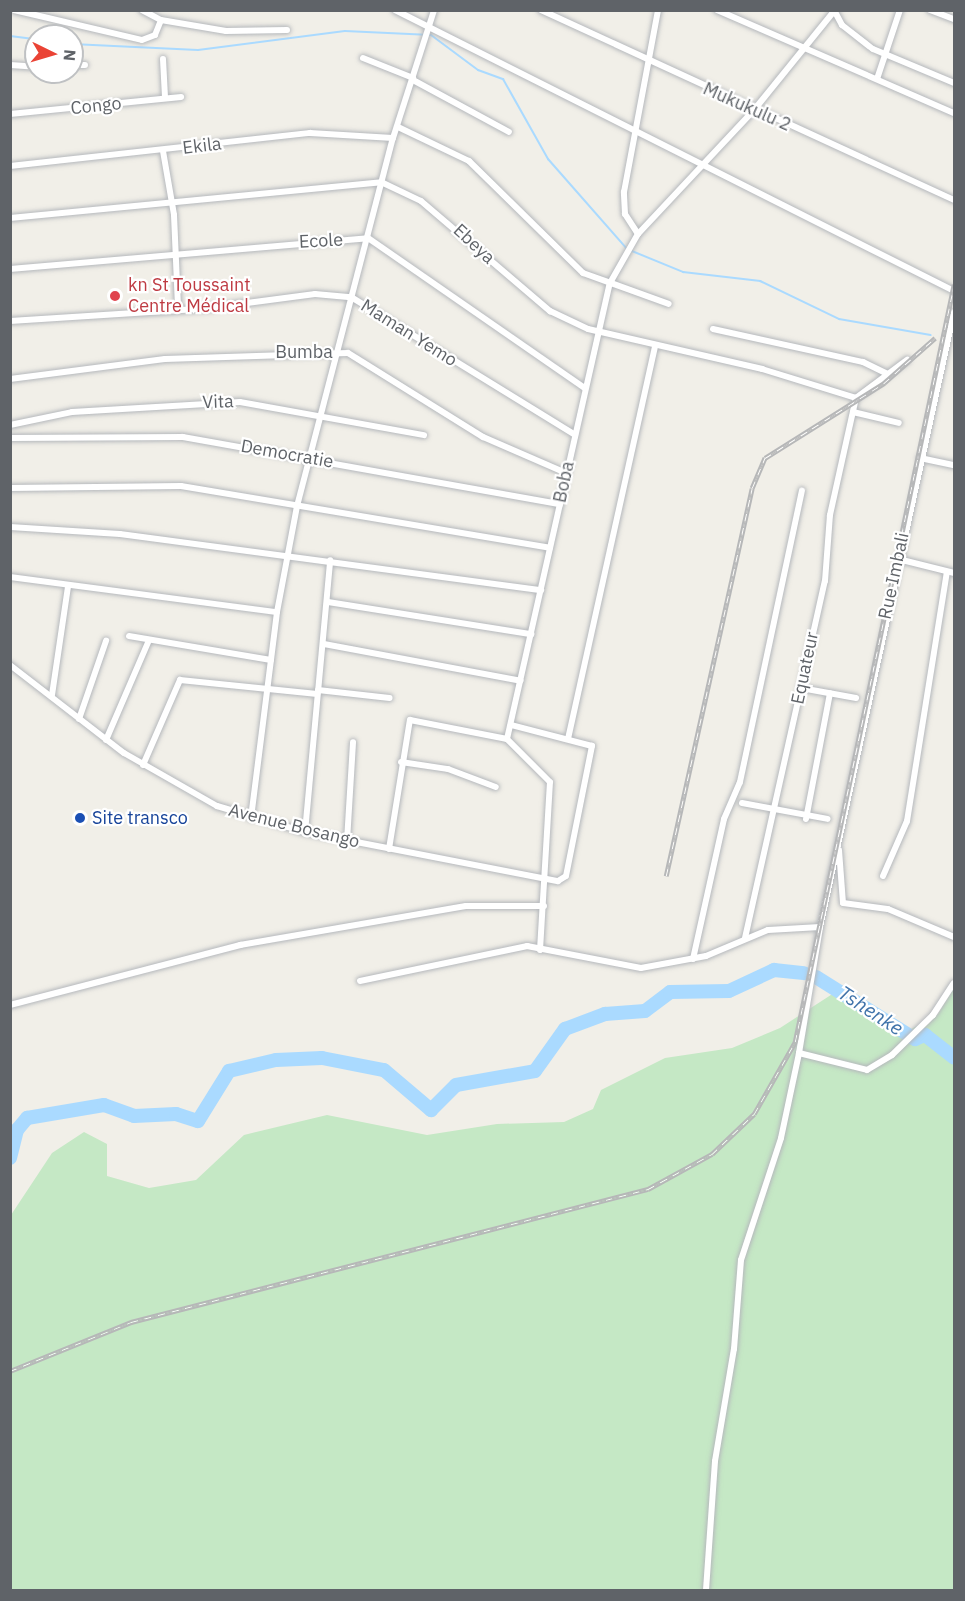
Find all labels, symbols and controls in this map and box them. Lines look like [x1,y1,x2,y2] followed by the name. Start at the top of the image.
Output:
[24,24,84,84] north arrow
[59,49,80,62] text: N
[700,78,794,136] street label: Mukukulu 2
[70,93,122,119] street label: Congo
[181,133,223,159] street label: Ekila
[449,219,499,269] street label: Ebeya
[298,229,344,253] street label: Ecole
[128,275,250,318] place label: kn St Toussaint Centre Médical
[106,287,124,305] marker: kn St Toussaint Centre Médical
[357,295,461,371] street label: Maman Yemo
[275,341,333,363] street label: Bumba
[202,391,234,413] street label: Vita
[239,435,335,473] street label: Democratie
[549,459,579,505] street label: Boba
[874,531,914,621] street label: Rue Imbali
[787,630,823,706] street label: Equateur
[226,799,362,853] street label: Avenue Bosango
[92,807,188,829] place label: Site transco
[73,811,87,825] marker: Site transco
[834,980,908,1040] water label: Tshenke

